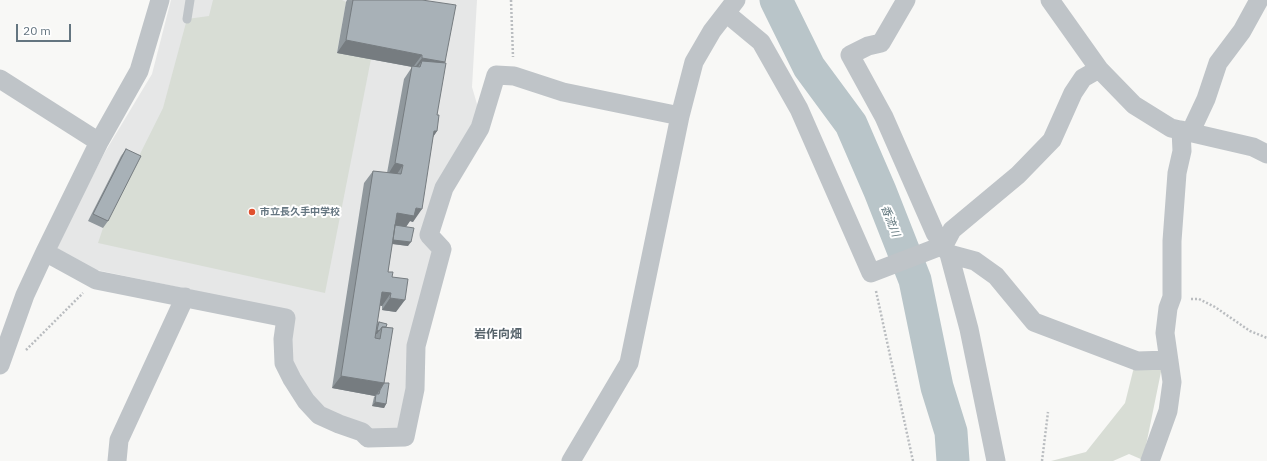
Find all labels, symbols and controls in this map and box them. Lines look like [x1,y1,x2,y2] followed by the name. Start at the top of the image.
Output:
[18,16,73,42] scale bar
[23,23,51,38] text: 20 m
[878,203,902,239] water label: 香流川
[260,206,340,218] place label: 市立長久手中学校
[247,207,257,217] marker: 市立長久手中学校
[474,328,522,342] district label: 岩作向畑

